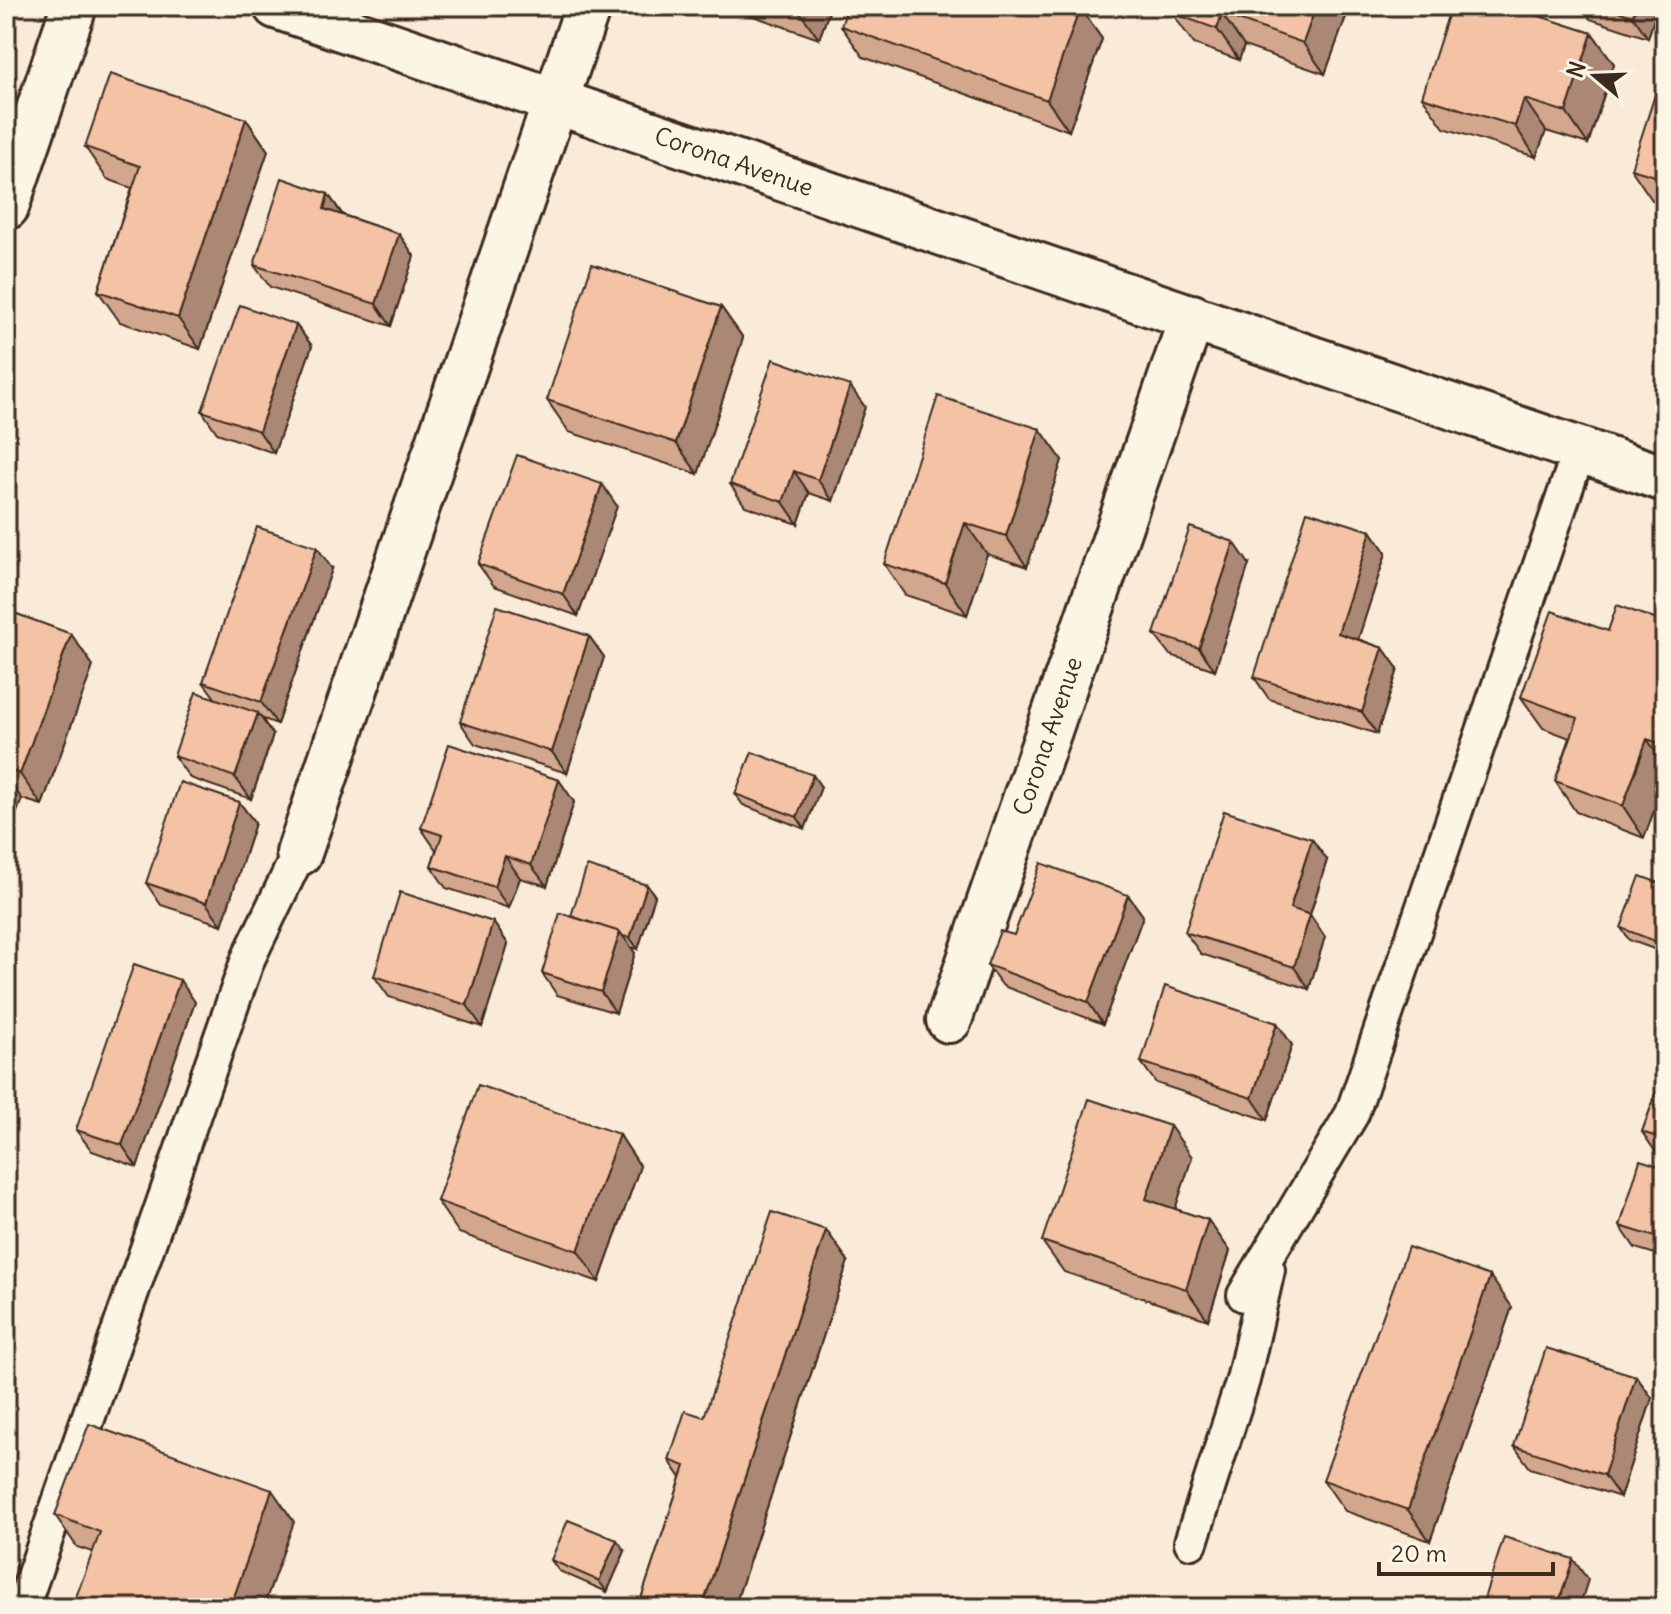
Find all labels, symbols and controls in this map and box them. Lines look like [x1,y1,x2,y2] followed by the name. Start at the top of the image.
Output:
[1555,36,1635,116] north arrow
[1560,58,1592,81] text: N
[651,120,817,202] street label: Corona Avenue
[1006,653,1088,819] street label: Corona Avenue
[1379,1526,1553,1576] scale bar
[1391,1538,1447,1568] text: 20 m

